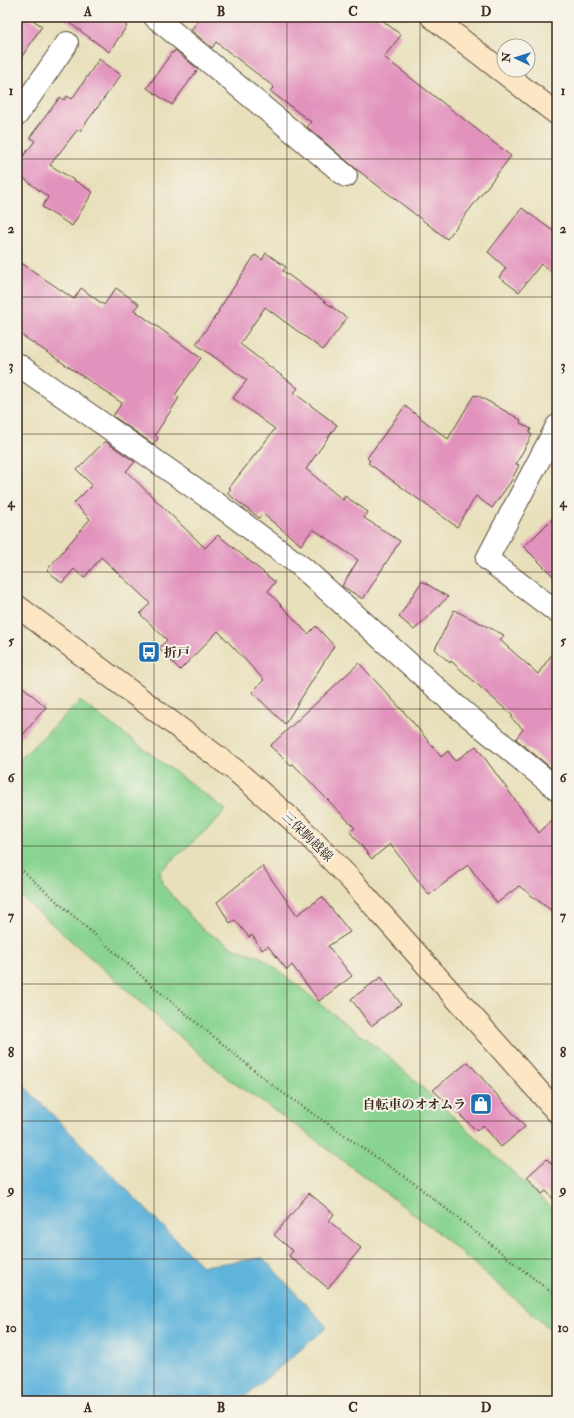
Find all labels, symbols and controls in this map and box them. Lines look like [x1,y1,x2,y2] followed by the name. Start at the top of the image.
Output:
[83,4,93,20] text: A
[217,4,225,20] text: B
[348,4,358,20] text: C
[481,4,492,20] text: D
[496,38,536,78] north arrow
[500,51,513,64] text: N
[9,83,14,99] text: 1
[561,83,566,99] text: 1
[8,221,15,237] text: 2
[560,221,567,237] text: 2
[9,358,14,374] text: 3
[561,358,566,374] text: 3
[6,495,15,511] text: 4
[558,495,567,511] text: 4
[8,633,14,649] text: 5
[560,633,566,649] text: 5
[136,639,162,665] bus stop icon: 折戸
[164,645,190,661] place label: 折戸
[8,770,16,786] text: 6
[560,770,568,786] text: 6
[278,808,336,865] street label: 三保駒越線
[8,908,15,924] text: 7
[560,908,567,924] text: 7
[8,1045,14,1061] text: 8
[560,1045,566,1061] text: 8
[468,1091,494,1117] shop icon: 自転車のオオムラ
[362,1097,466,1113] place label: 自転車のオオムラ
[6,1182,15,1198] text: 9
[558,1182,567,1198] text: 9
[5,1320,17,1336] text: 10
[557,1320,569,1336] text: 10
[83,1400,93,1416] text: A
[217,1400,225,1416] text: B
[348,1400,358,1416] text: C
[481,1400,492,1416] text: D

